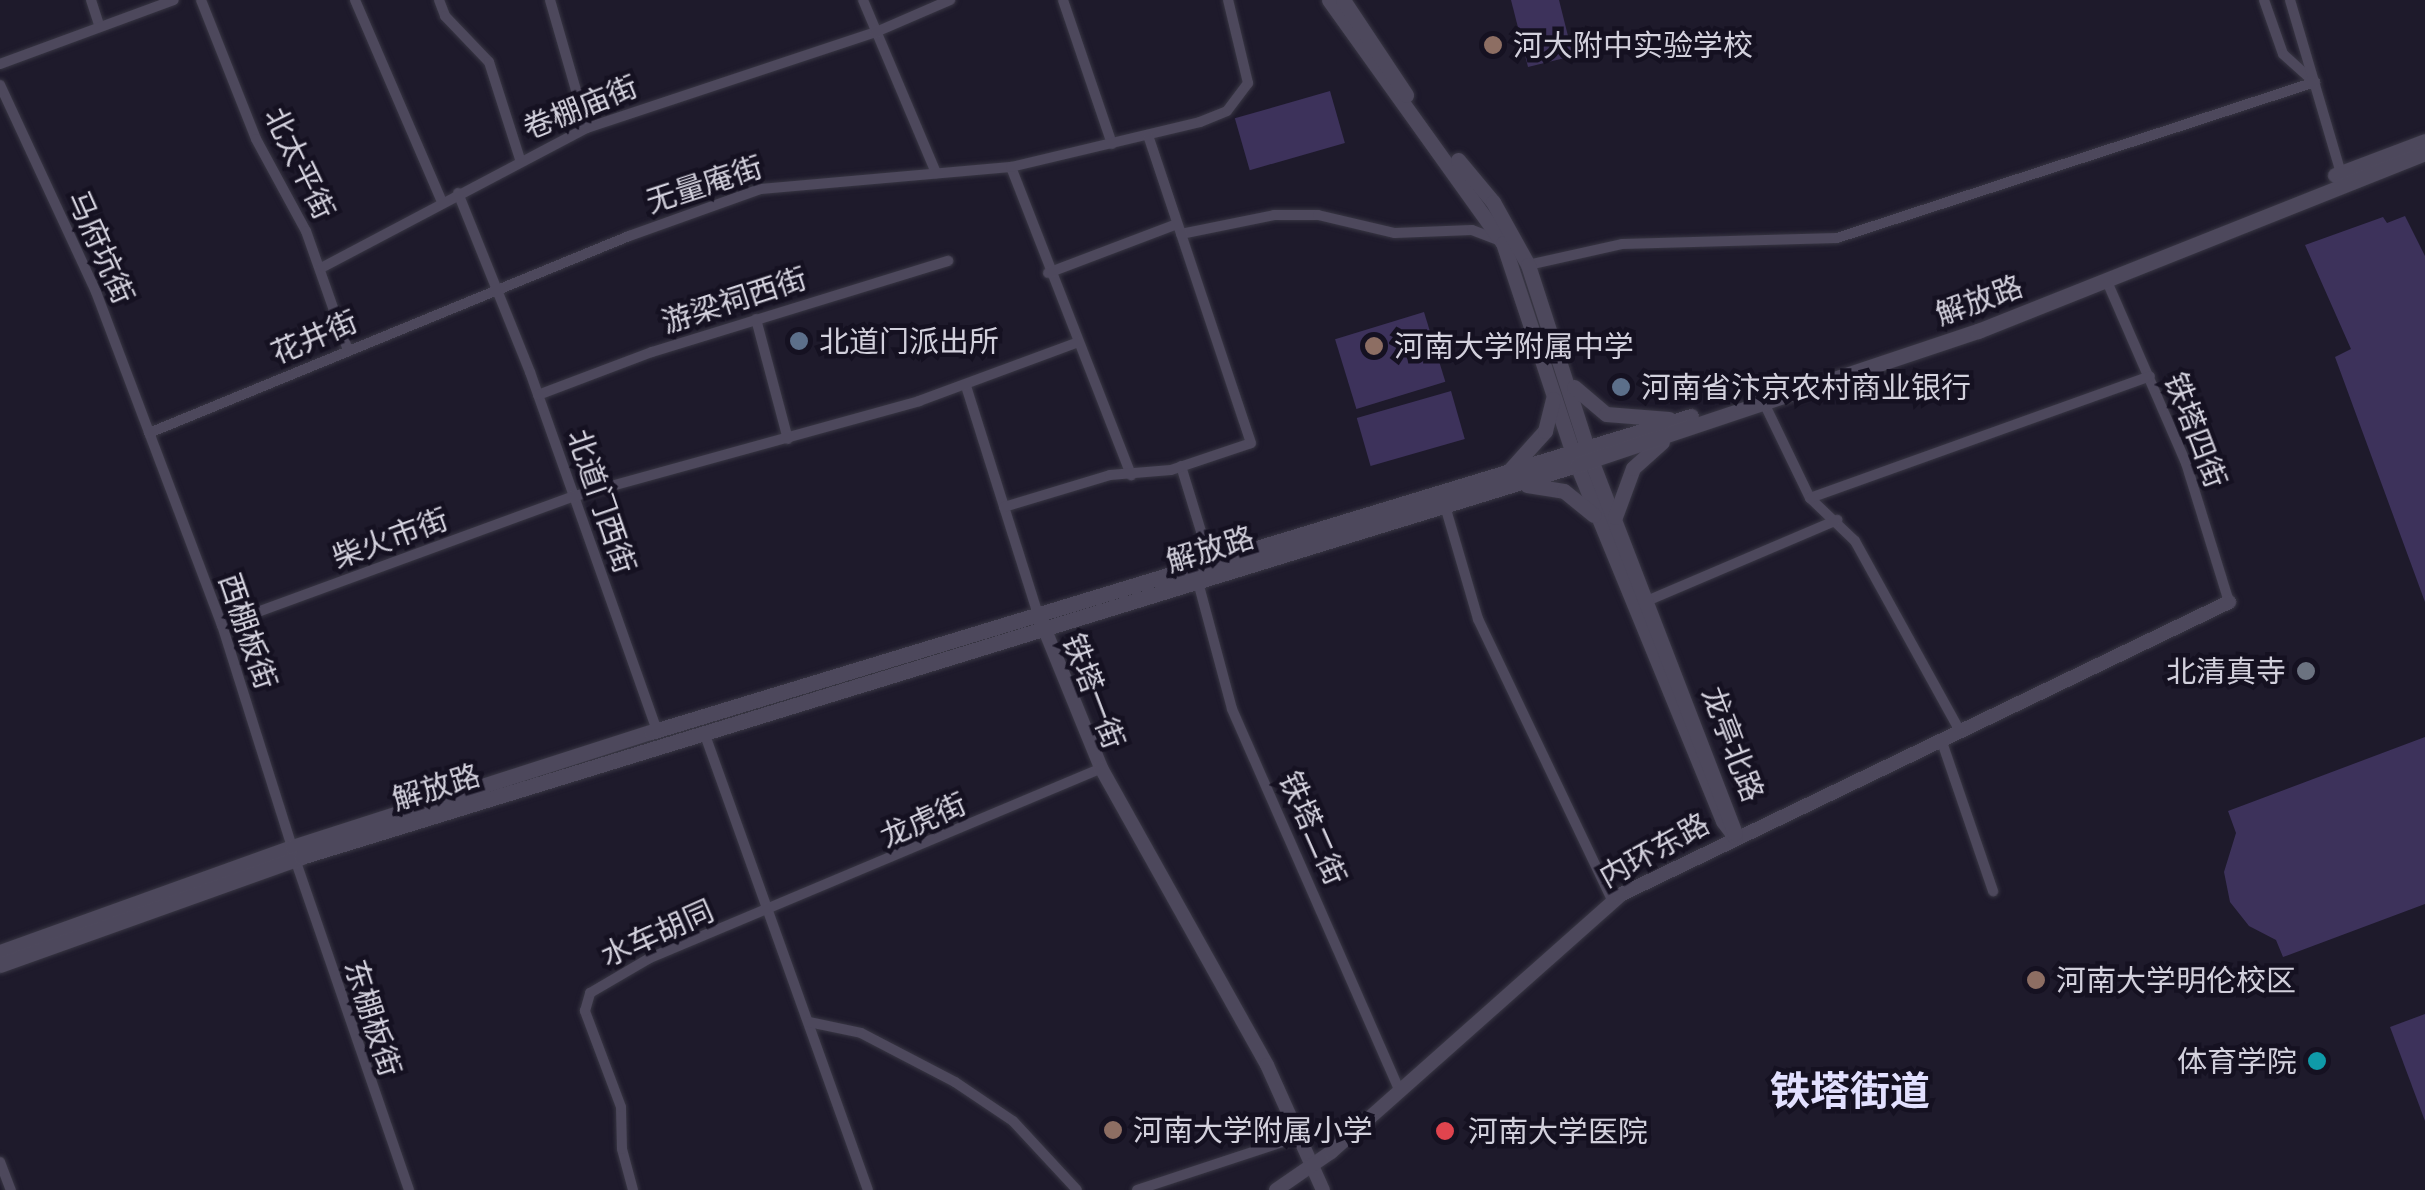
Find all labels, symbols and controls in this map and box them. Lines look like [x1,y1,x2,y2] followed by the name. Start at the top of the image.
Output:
[1513,27,1753,63] place label: 河大附中实验学校
[1482,34,1504,56] marker: 河大附中实验学校
[518,68,642,146] street label: 卷棚庙街
[258,101,342,225] street label: 北太平街
[641,148,767,220] street label: 无量庵街
[60,185,142,309] street label: 马府坑街
[657,260,811,340] street label: 游梁祠西街
[1931,268,2027,332] street label: 解放路
[266,303,362,371] street label: 花井街
[819,323,999,359] place label: 北道门派出所
[1394,328,1634,364] place label: 河南大学附属中学
[788,330,810,352] marker: 北道门派出所
[1363,335,1385,357] marker: 河南大学附属中学
[2158,368,2234,492] street label: 铁塔四街
[1641,369,1971,405] place label: 河南省汴京农村商业银行
[1610,376,1632,398] marker: 河南省汴京农村商业银行
[561,424,643,578] street label: 北道门西街
[327,501,453,575] street label: 柴火市街
[1162,519,1258,579] street label: 解放路
[211,568,285,694] street label: 西棚板街
[1056,629,1132,753] street label: 铁塔一街
[2166,653,2286,689] place label: 北清真寺
[2295,660,2317,682] marker: 北清真寺
[1695,682,1771,806] street label: 龙亭北路
[388,757,484,817] street label: 解放路
[1272,766,1354,890] street label: 铁塔二街
[875,785,971,855] street label: 龙虎街
[1593,805,1715,895] street label: 内环东路
[595,892,719,974] street label: 水车胡同
[337,955,409,1081] street label: 东棚板街
[2056,962,2296,998] place label: 河南大学明伦校区
[2025,969,2047,991] marker: 河南大学明伦校区
[2177,1043,2297,1079] place label: 体育学院
[2306,1050,2328,1072] marker: 体育学院
[1770,1067,1930,1115] district label: 铁塔街道
[1133,1112,1373,1148] place label: 河南大学附属小学
[1468,1113,1648,1149] place label: 河南大学医院
[1432,1118,1458,1144] marker: 河南大学医院
[1102,1119,1124,1141] marker: 河南大学附属小学

